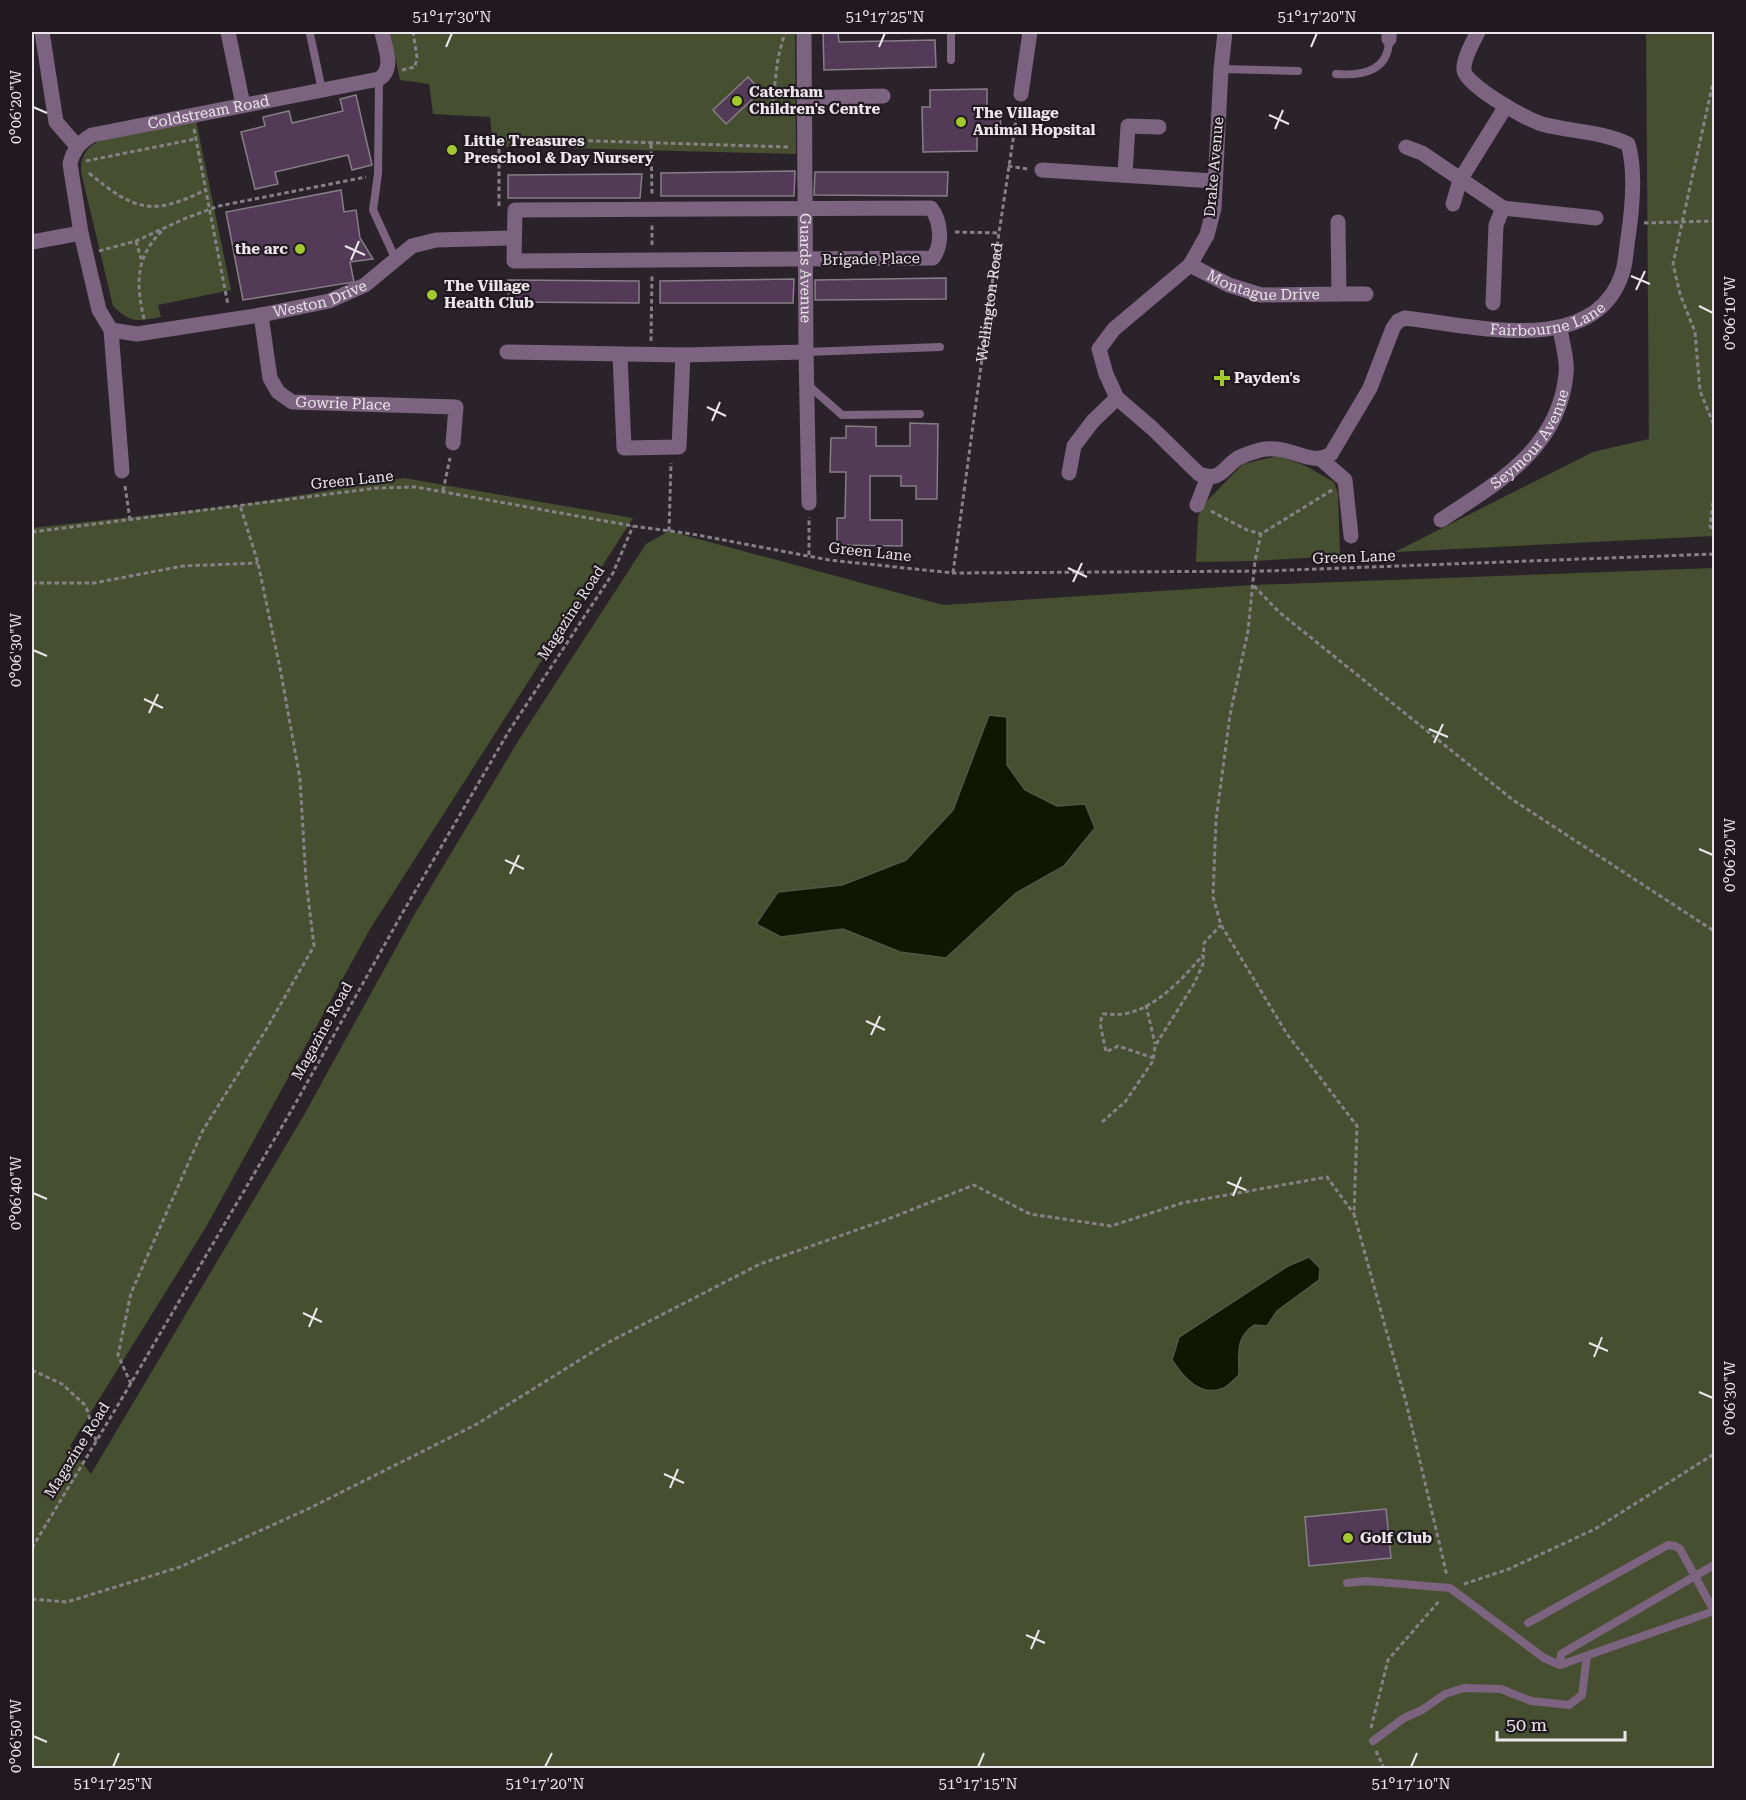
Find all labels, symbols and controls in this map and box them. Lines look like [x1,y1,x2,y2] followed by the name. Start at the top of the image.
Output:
[412,8,492,26] text: 51°17'30"N
[845,8,925,26] text: 51°17'25"N
[1277,8,1357,26] text: 51°17'20"N
[7,69,25,144] text: 0°06'20"W
[749,83,880,118] place label: Caterham Children's Centre
[146,92,271,133] street label: Coldstream Road
[730,94,744,108] marker: Caterham Children's Centre
[973,104,1096,139] place label: The Village Animal Hopsital
[954,115,968,129] marker: The Village Animal Hopsital
[1201,116,1227,218] street label: Drake Avenue
[464,132,654,167] place label: Little Treasures Preschool & Day Nursery
[445,143,459,157] marker: Little Treasures Preschool & Day Nursery
[796,213,815,323] street label: Guards Avenue
[235,240,288,258] place label: the arc
[973,241,1007,363] street label: Wellington Road
[293,242,307,256] marker: the arc
[822,249,920,269] street label: Brigade Place
[1204,266,1320,304] street label: Montague Drive
[1721,275,1739,350] text: 0°06'10"W
[271,276,370,321] street label: Weston Drive
[444,277,534,312] place label: The Village Health Club
[425,288,439,302] marker: The Village Health Club
[1489,298,1609,340] street label: Fairbourne Lane
[1234,369,1301,387] place label: Payden's
[1215,371,1229,385] marker: Payden's
[1487,388,1572,493] street label: Seymour Avenue
[295,393,391,414] street label: Gowrie Place
[310,467,394,493] street label: Green Lane
[828,539,912,565] street label: Green Lane
[1312,547,1396,567] street label: Green Lane
[534,562,608,664] street label: Magazine Road
[7,612,25,687] text: 0°06'30"W
[1721,817,1739,892] text: 0°06'20"W
[288,979,357,1083] street label: Magazine Road
[7,1155,25,1230] text: 0°06'40"W
[1721,1360,1739,1435] text: 0°06'30"W
[40,1399,114,1501] street label: Magazine Road
[1360,1529,1432,1547] place label: Golf Club
[1341,1531,1355,1545] marker: Golf Club
[7,1698,25,1773] text: 0°06'50"W
[1497,1704,1624,1742] scale bar
[1506,1714,1547,1735] text: 50 m
[73,1775,153,1793] text: 51°17'25"N
[505,1775,585,1793] text: 51°17'20"N
[938,1775,1018,1793] text: 51°17'15"N
[1371,1775,1451,1793] text: 51°17'10"N

